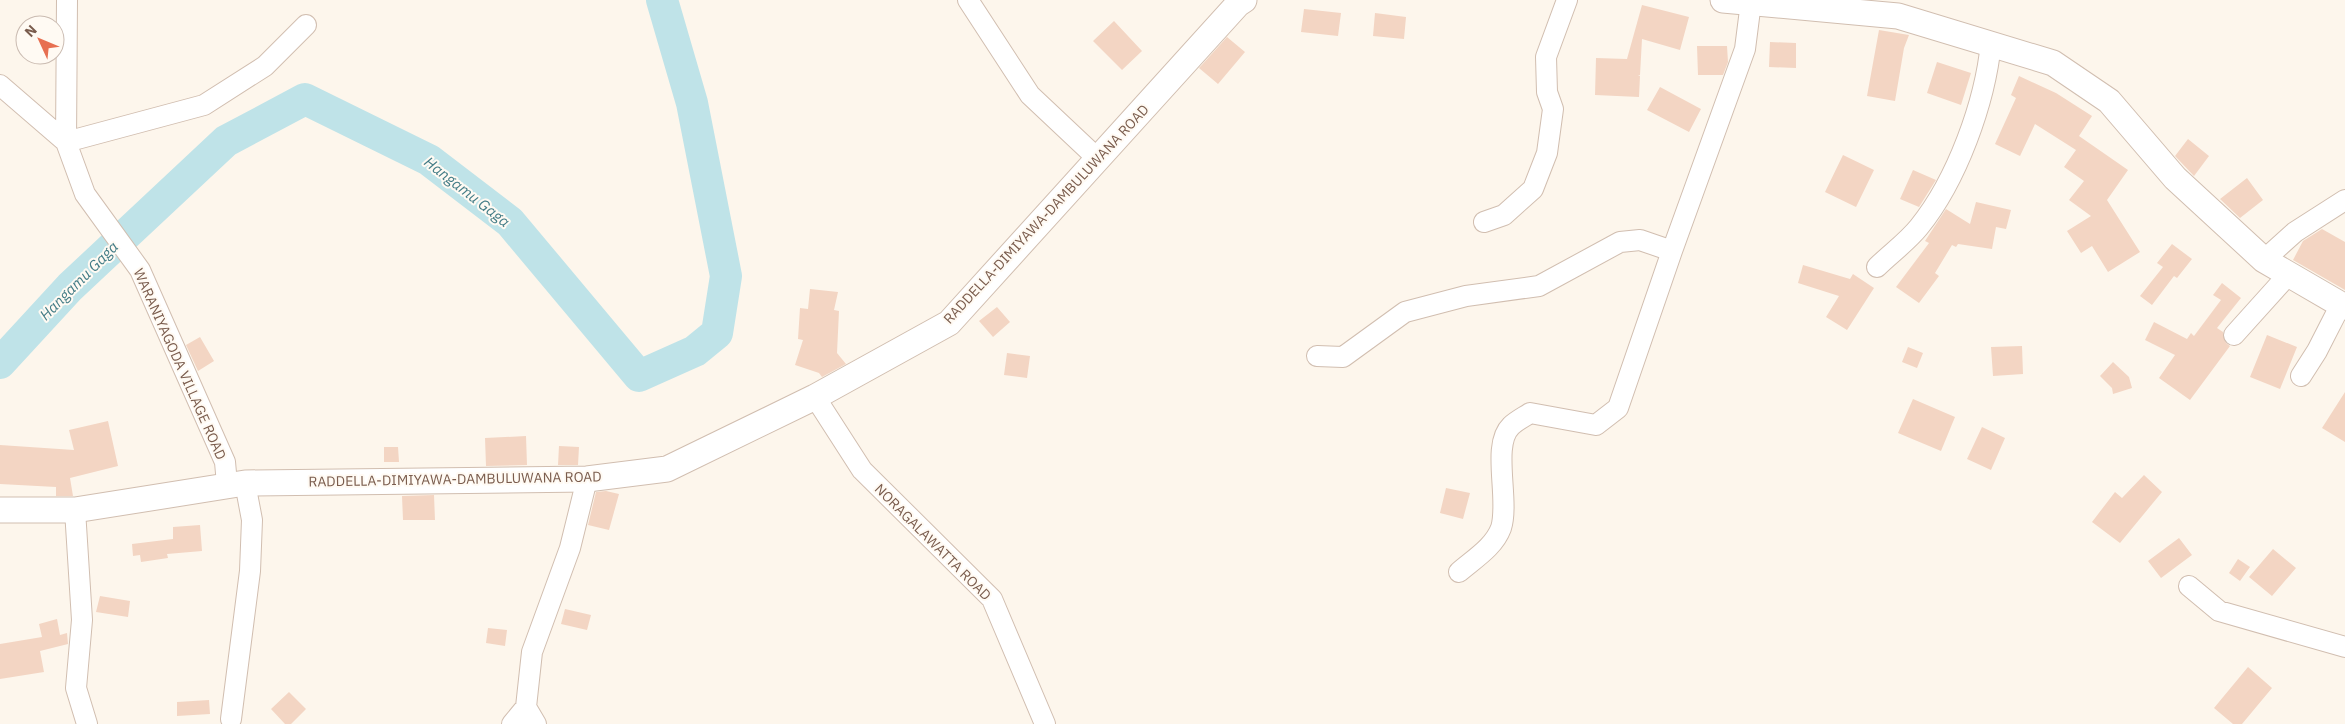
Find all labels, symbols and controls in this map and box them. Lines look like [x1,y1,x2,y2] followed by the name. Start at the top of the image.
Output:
[15,15,65,65] north arrow
[21,21,41,41] text: N
[939,101,1153,327] street label: RADDELLA-DIMIYAWA-DAMBULUWANA ROAD
[421,152,514,231] water label: Hangamu Gaga
[35,237,122,324] water label: Hangamu Gaga
[130,266,230,462] street label: WARANIYAGODA VILLAGE ROAD
[308,467,602,491] street label: RADDELLA-DIMIYAWA-DAMBULUWANA ROAD
[871,480,995,604] street label: NORAGALAWATTA ROAD

